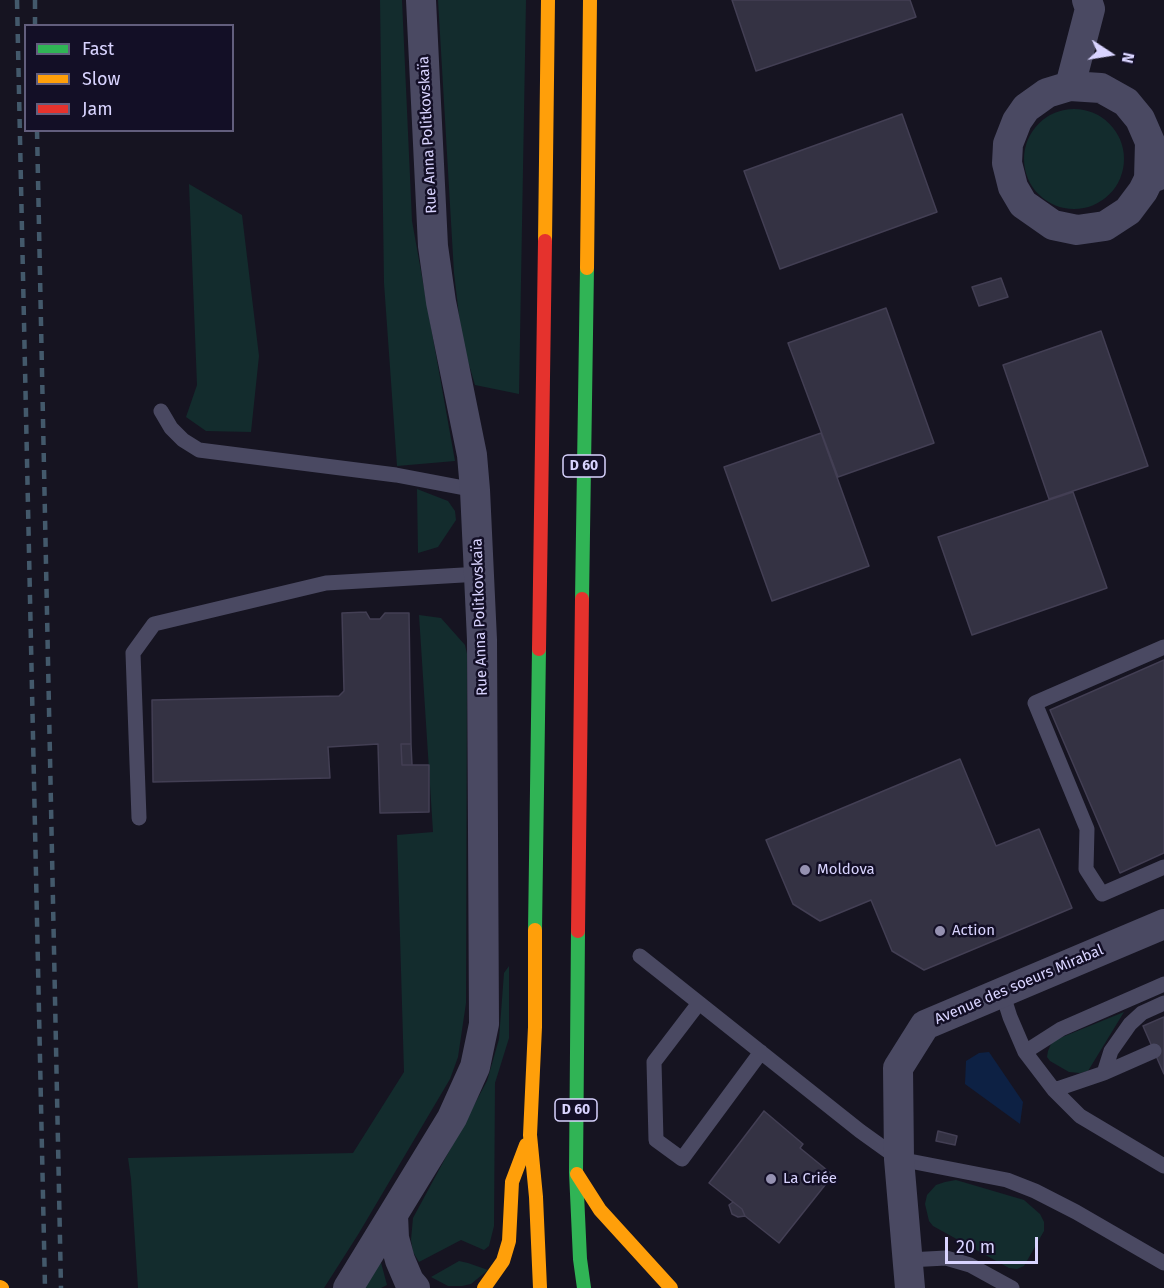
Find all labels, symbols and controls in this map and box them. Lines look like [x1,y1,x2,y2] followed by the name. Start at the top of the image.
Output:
[24,24,234,132] legend
[1080,24,1140,84] north arrow
[82,38,114,60] text: Fast
[1118,51,1138,65] text: N
[415,56,441,214] street label: Rue Anna Politkovskaïa
[82,68,120,90] text: Slow
[82,98,113,120] text: Jam
[563,455,605,477] road number: D 60
[468,538,492,696] street label: Rue Anna Politkovskaïa
[817,861,875,879] place label: Moldova
[798,863,812,877] marker: Moldova
[952,922,995,940] place label: Action
[933,924,947,938] marker: Action
[932,941,1106,1029] street label: Avenue des soeurs Mirabal
[555,1099,597,1121] road number: D 60
[783,1170,837,1188] place label: La Criée
[764,1172,778,1186] marker: La Criée
[948,1225,1041,1263] scale bar
[956,1236,995,1258] text: 20 m

